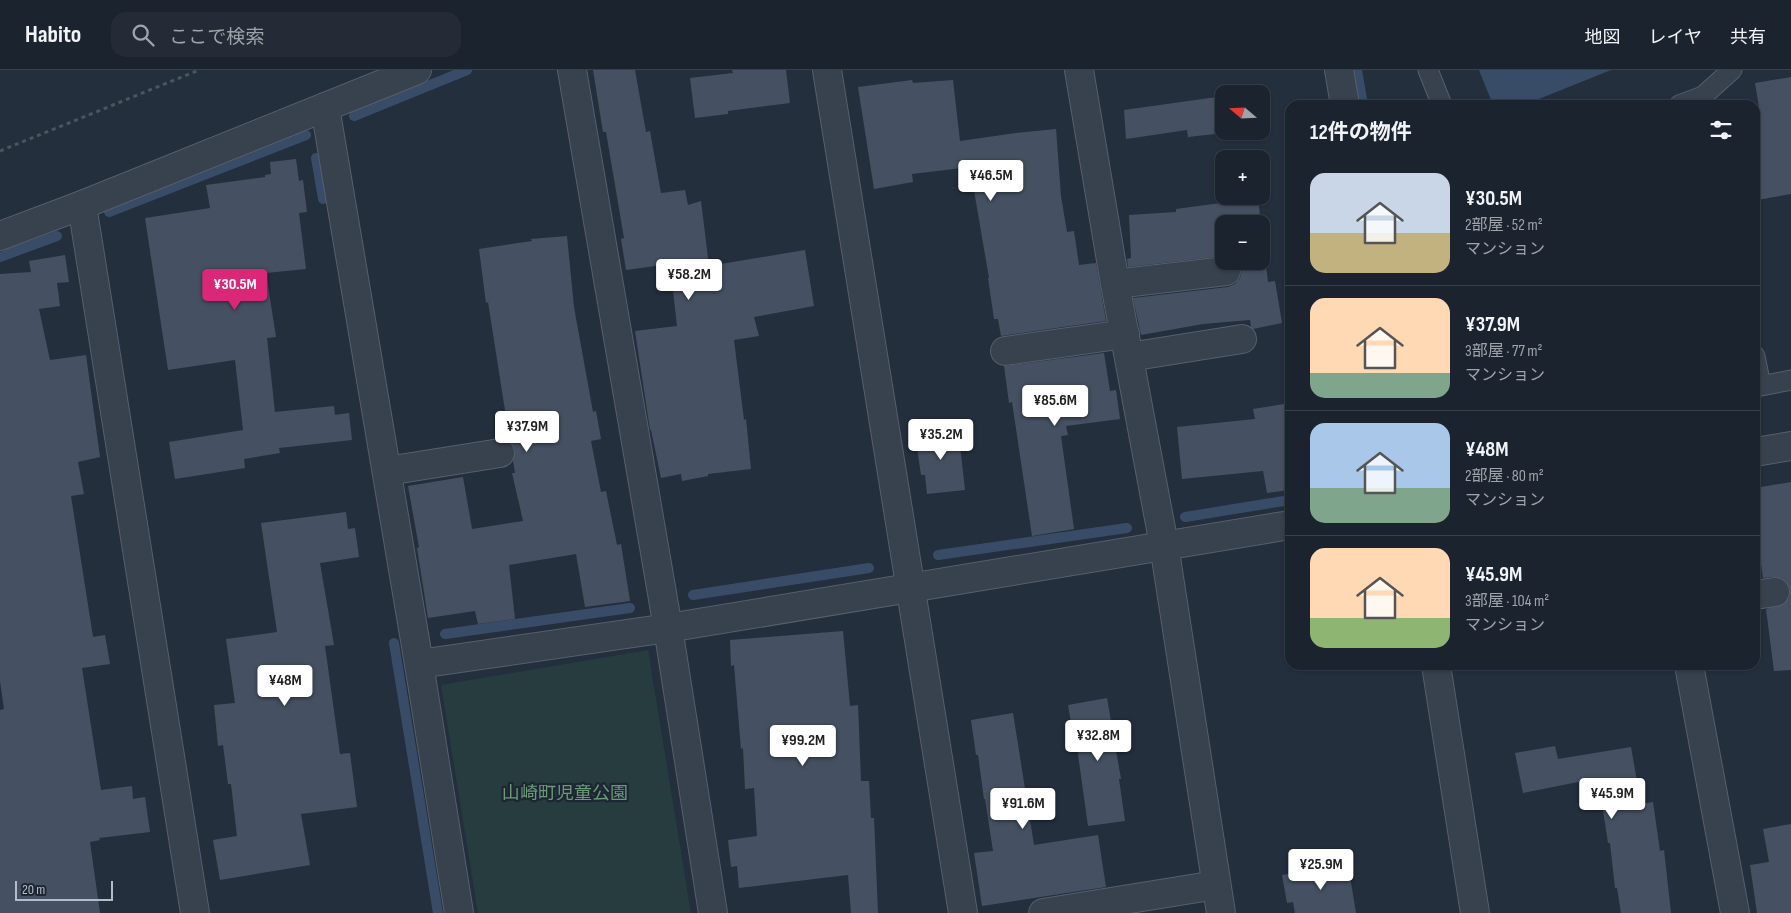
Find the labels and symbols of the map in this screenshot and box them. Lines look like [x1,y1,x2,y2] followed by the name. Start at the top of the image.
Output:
[1215,85,1270,140] north arrow
[950,160,1032,202] pin: ¥46.5M
[648,258,730,301] pin: ¥58.2M
[194,268,276,311] pin: ¥30.5M
[1014,384,1096,427] pin: ¥85.6M
[486,410,568,453] pin: ¥37.9M
[900,418,982,461] pin: ¥35.2M
[255,664,315,707] pin: ¥48M
[1057,720,1139,762] pin: ¥32.8M
[762,724,844,767] pin: ¥99.2M
[1571,778,1653,820] pin: ¥45.9M
[502,783,628,804] park label: 山崎町児童公園
[982,788,1064,830] pin: ¥91.6M
[1280,848,1362,891] pin: ¥25.9M
[15,878,112,901] scale bar

